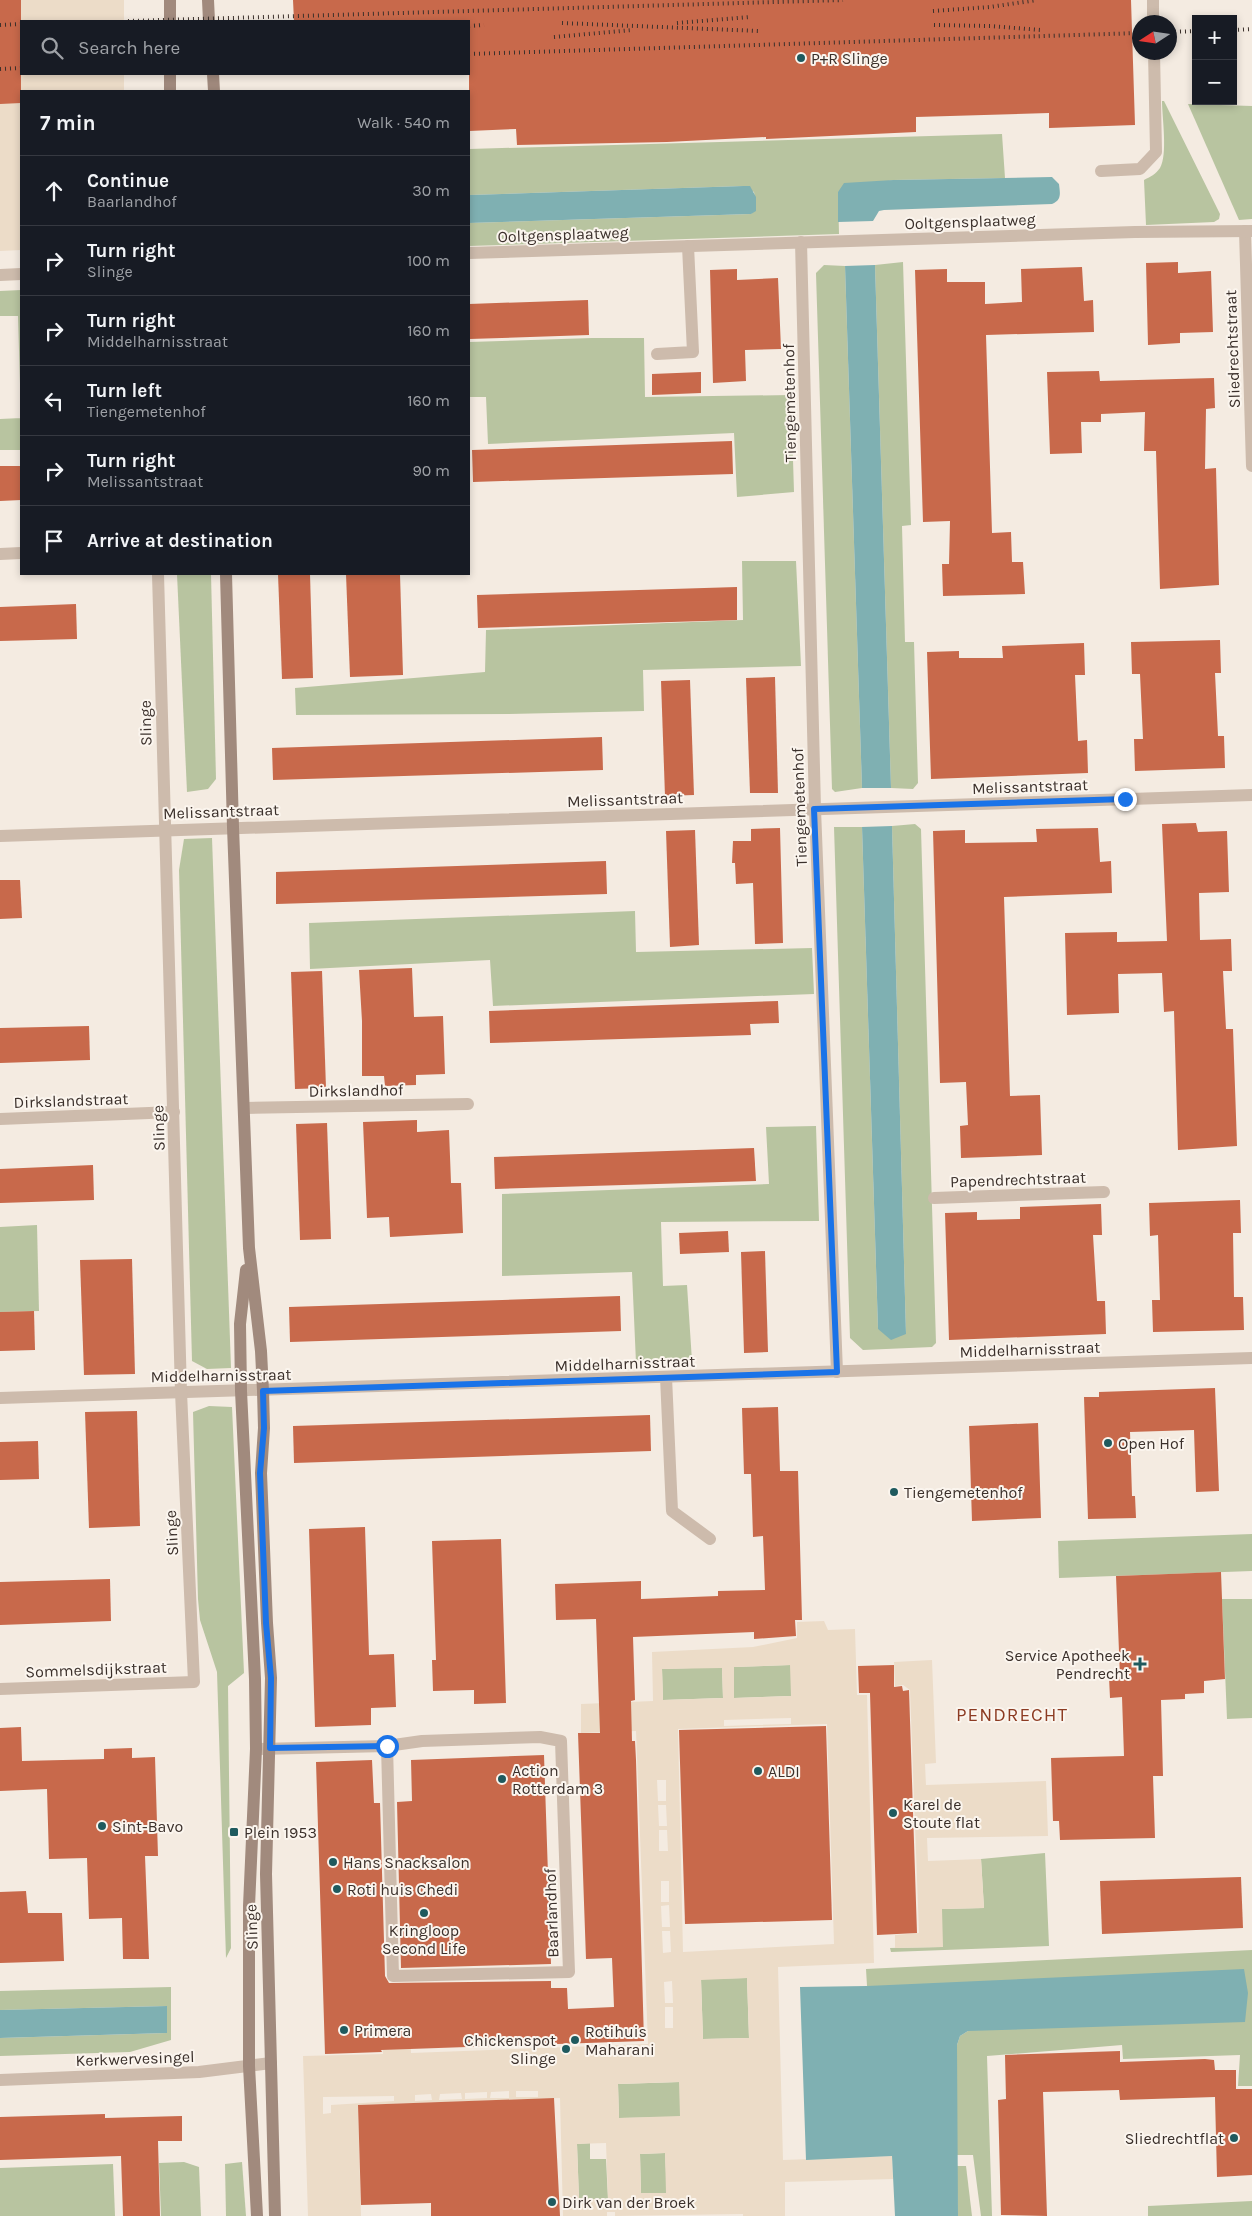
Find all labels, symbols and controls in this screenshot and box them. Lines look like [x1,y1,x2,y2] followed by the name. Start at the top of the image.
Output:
[1132,15,1177,60] north arrow
[1192,15,1237,105] map controls
[1192,15,1237,60] button: +
[20,20,470,75] search box
[38,34,66,62] icon: search
[78,37,180,59] text: Search here
[811,49,888,68] place label: P+R Slinge
[795,52,807,64] marker: P+R Slinge
[1192,60,1237,105] button: −
[40,111,96,135] text: 7 min
[357,113,450,132] text: Walk · 540 m
[87,170,169,192] text: Continue
[40,177,68,205] icon: ahead
[412,181,450,200] text: 30 m
[87,192,177,211] text: Baarlandhof
[904,210,1036,233] street label: Ooltgensplaatweg
[497,223,629,246] street label: Ooltgensplaatweg
[87,240,176,262] text: Turn right
[40,247,68,275] icon: right
[407,251,450,270] text: 100 m
[87,262,133,281] text: Slinge
[1221,289,1244,408] street label: Sliedrechtstraat
[87,310,176,332] text: Turn right
[40,317,68,345] icon: right
[407,321,450,340] text: 160 m
[87,332,228,351] text: Middelharnisstraat
[779,343,800,463] street label: Tiengemetenhof
[87,380,162,402] text: Turn left
[40,387,68,415] icon: left
[407,391,450,410] text: 160 m
[87,402,206,421] text: Tiengemetenhof
[87,450,176,472] text: Turn right
[40,457,68,485] icon: right
[412,461,450,480] text: 90 m
[87,472,203,491] text: Melissantstraat
[40,527,68,555] icon: arrive
[87,530,273,552] text: Arrive at destination
[136,700,155,746] street label: Slinge
[788,747,811,867] street label: Tiengemetenhof
[972,775,1088,798] street label: Melissantstraat
[567,788,683,811] street label: Melissantstraat
[1114,788,1137,811] route end
[163,800,279,823] street label: Melissantstraat
[308,1080,404,1101] street label: Dirkslandhof
[13,1089,129,1112] street label: Dirkslandstraat
[148,1105,169,1151] street label: Slinge
[950,1168,1086,1191] street label: Papendrechtstraat
[959,1338,1101,1361] street label: Middelharnisstraat
[554,1352,696,1375] street label: Middelharnisstraat
[150,1365,292,1386] street label: Middelharnisstraat
[1118,1434,1185,1453] place label: Open Hof
[1102,1437,1114,1449] marker: Open Hof
[904,1483,1023,1502] place label: Tiengemetenhof
[888,1486,900,1498] marker: Tiengemetenhof
[161,1510,182,1556] street label: Slinge
[1005,1646,1130,1683] place label: Service Apotheek Pendrecht
[25,1658,167,1681] street label: Sommelsdijkstraat
[1134,1658,1146,1670] marker: Service Apotheek Pendrecht
[956,1704,1068,1726] district label: PENDRECHT
[376,1735,399,1758] route start
[512,1761,603,1798] place label: Action Rotterdam 3
[768,1762,800,1781] place label: ALDI
[752,1765,764,1777] marker: ALDI
[496,1773,508,1785] marker: Action Rotterdam 3
[903,1795,980,1832] place label: Karel de Stoute flat
[887,1807,899,1819] marker: Karel de Stoute flat
[112,1817,183,1836] place label: Sint-Bavo
[96,1820,108,1832] marker: Sint-Bavo
[244,1823,317,1842] place label: Plein 1953
[228,1826,240,1838] marker: Plein 1953
[343,1853,470,1872] place label: Hans Snacksalon
[327,1856,339,1868] marker: Hans Snacksalon
[540,1867,563,1958] street label: Baarlandhof
[347,1880,458,1899] place label: Roti huis Chedi
[331,1883,343,1895] marker: Roti huis Chedi
[241,1904,262,1950] street label: Slinge
[418,1907,430,1919] marker: Kringloop Second Life
[382,1921,466,1958] place label: Kringloop Second Life
[354,2021,411,2040] place label: Primera
[585,2022,655,2059] place label: Rotihuis Maharani
[338,2024,350,2036] marker: Primera
[464,2031,556,2068] place label: Chickenspot Slinge
[569,2034,581,2046] marker: Rotihuis Maharani
[560,2043,572,2055] marker: Chickenspot Slinge
[75,2047,195,2070] street label: Kerkwervesingel
[1125,2129,1224,2148] place label: Sliedrechtflat
[1228,2132,1240,2144] marker: Sliedrechtflat
[562,2193,695,2212] place label: Dirk van der Broek
[546,2196,558,2208] marker: Dirk van der Broek

